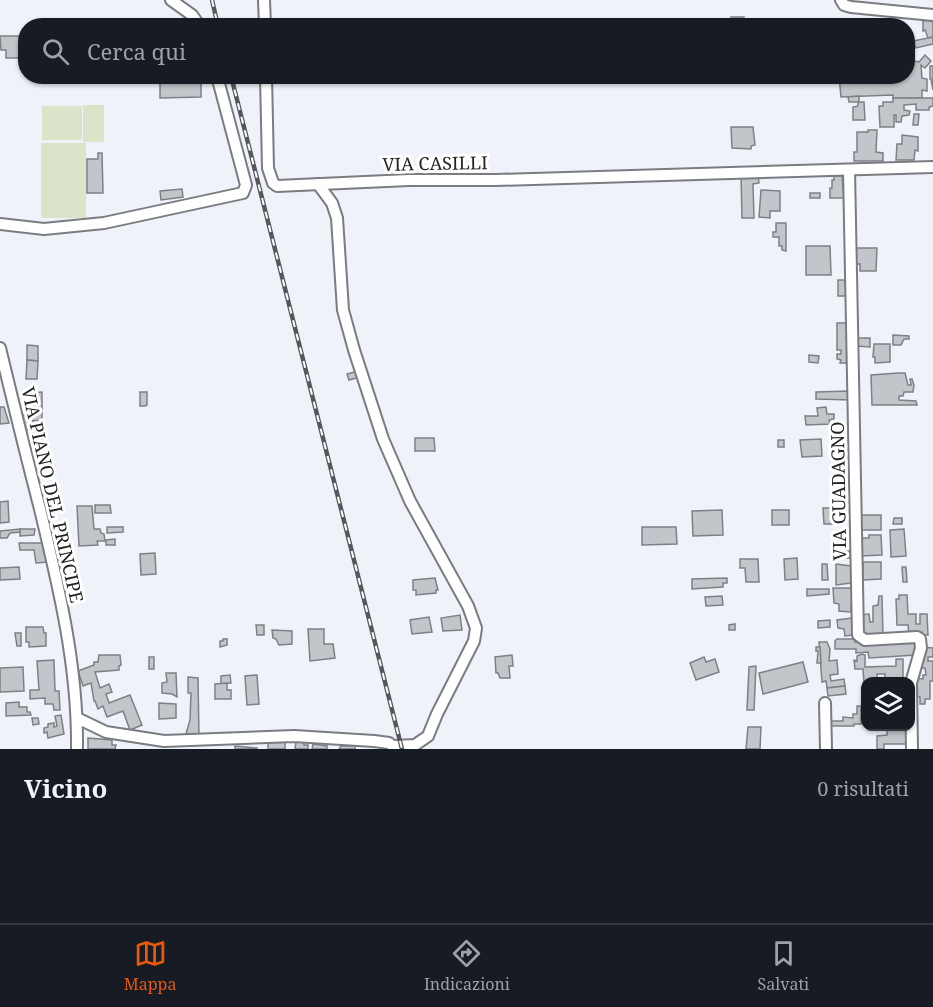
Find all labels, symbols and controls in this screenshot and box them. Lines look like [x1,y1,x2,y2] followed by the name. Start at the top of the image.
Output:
[18,18,915,84] search box
[39,35,72,68] icon: search
[87,36,186,66] text: Cerca qui
[382,150,488,176] street label: VIA CASILLI
[16,384,90,605] street label: VIA PIANO DEL PRINCIPE
[825,421,851,561] street label: VIA GUADAGNO
[861,677,915,731] map controls
[861,677,915,731] button: layers
[24,770,107,806] text: Vicino
[817,775,909,802] text: 0 risultati
[124,937,176,995] tab: Mappa
[424,937,510,995] tab: Indicazioni
[758,937,809,995] tab: Salvati

